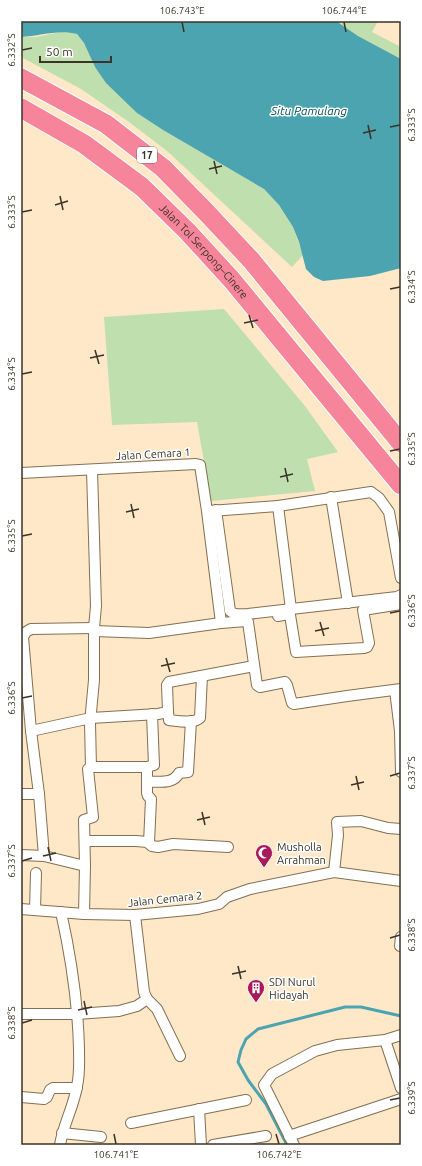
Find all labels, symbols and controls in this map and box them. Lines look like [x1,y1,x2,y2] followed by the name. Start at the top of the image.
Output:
[159,5,205,16] text: 106.743°E
[321,5,367,16] text: 106.744°E
[6,33,17,67] text: 6.332°S
[40,38,111,64] scale bar
[46,45,73,58] text: 50 m
[270,104,347,117] water label: Situ Pamulang
[406,108,417,142] text: 6.333°S
[137,147,157,163] road number: 17
[6,195,17,229] text: 6.333°S
[157,201,251,301] street label: Jalan Tol Serpong–Cinere
[406,270,417,304] text: 6.334°S
[6,357,17,391] text: 6.334°S
[406,432,417,466] text: 6.335°S
[115,446,191,462] street label: Jalan Cemara 1
[6,519,17,553] text: 6.335°S
[406,594,417,628] text: 6.336°S
[6,681,17,715] text: 6.336°S
[406,756,417,790] text: 6.337°S
[277,841,326,866] place label: Musholla Arrahman
[254,843,274,868] mosque icon: Musholla Arrahman
[6,844,17,878] text: 6.337°S
[127,889,203,909] street label: Jalan Cemara 2
[406,918,417,952] text: 6.338°S
[269,976,315,1001] place label: SDI Nurul Hidayah
[246,978,266,1003] building icon: SDI Nurul Hidayah
[6,1006,17,1040] text: 6.338°S
[406,1081,417,1115] text: 6.339°S
[93,1149,139,1160] text: 106.741°E
[256,1149,302,1160] text: 106.742°E

